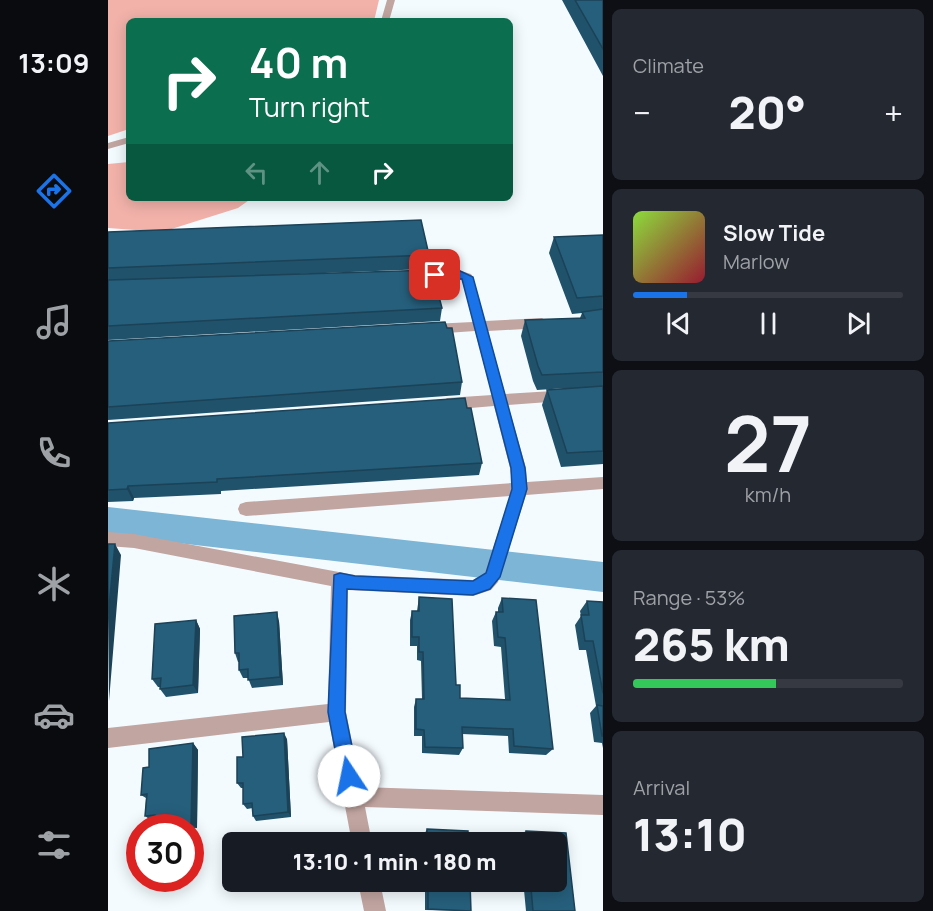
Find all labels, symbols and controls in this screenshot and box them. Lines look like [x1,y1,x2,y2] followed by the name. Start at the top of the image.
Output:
[249,33,348,91] text: 40 m
[150,42,228,120] icon: right
[18,44,90,81] text: 13:09
[633,52,704,79] text: Climate
[729,81,806,143] text: 20°
[249,88,370,125] text: Turn right
[633,90,651,135] text: −
[884,90,903,135] text: +
[240,156,273,189] icon: left
[303,156,336,189] icon: ahead
[366,156,399,189] icon: right
[33,170,75,212] icon: directions
[723,218,825,248] text: Slow Tide
[723,248,790,275] text: Marlow
[409,249,460,300] pin
[418,258,451,291] icon: arrive
[33,301,75,343] icon: music
[662,307,695,340] icon: previous
[752,307,785,340] icon: pause
[842,307,875,340] icon: next
[724,389,812,495] text: 27
[33,432,75,474] icon: phone
[745,481,791,508] text: km/h
[33,563,75,605] icon: climate
[633,584,745,611] text: Range · 53%
[633,613,790,675] text: 265 km
[33,694,75,736] icon: car
[317,744,381,808] position arrow
[633,774,690,801] text: Arrival
[633,803,747,865] text: 13:10
[126,814,204,892] speed limit sign: 30
[33,824,75,866] icon: filters
[293,847,496,877] text: 13:10 · 1 min · 180 m

